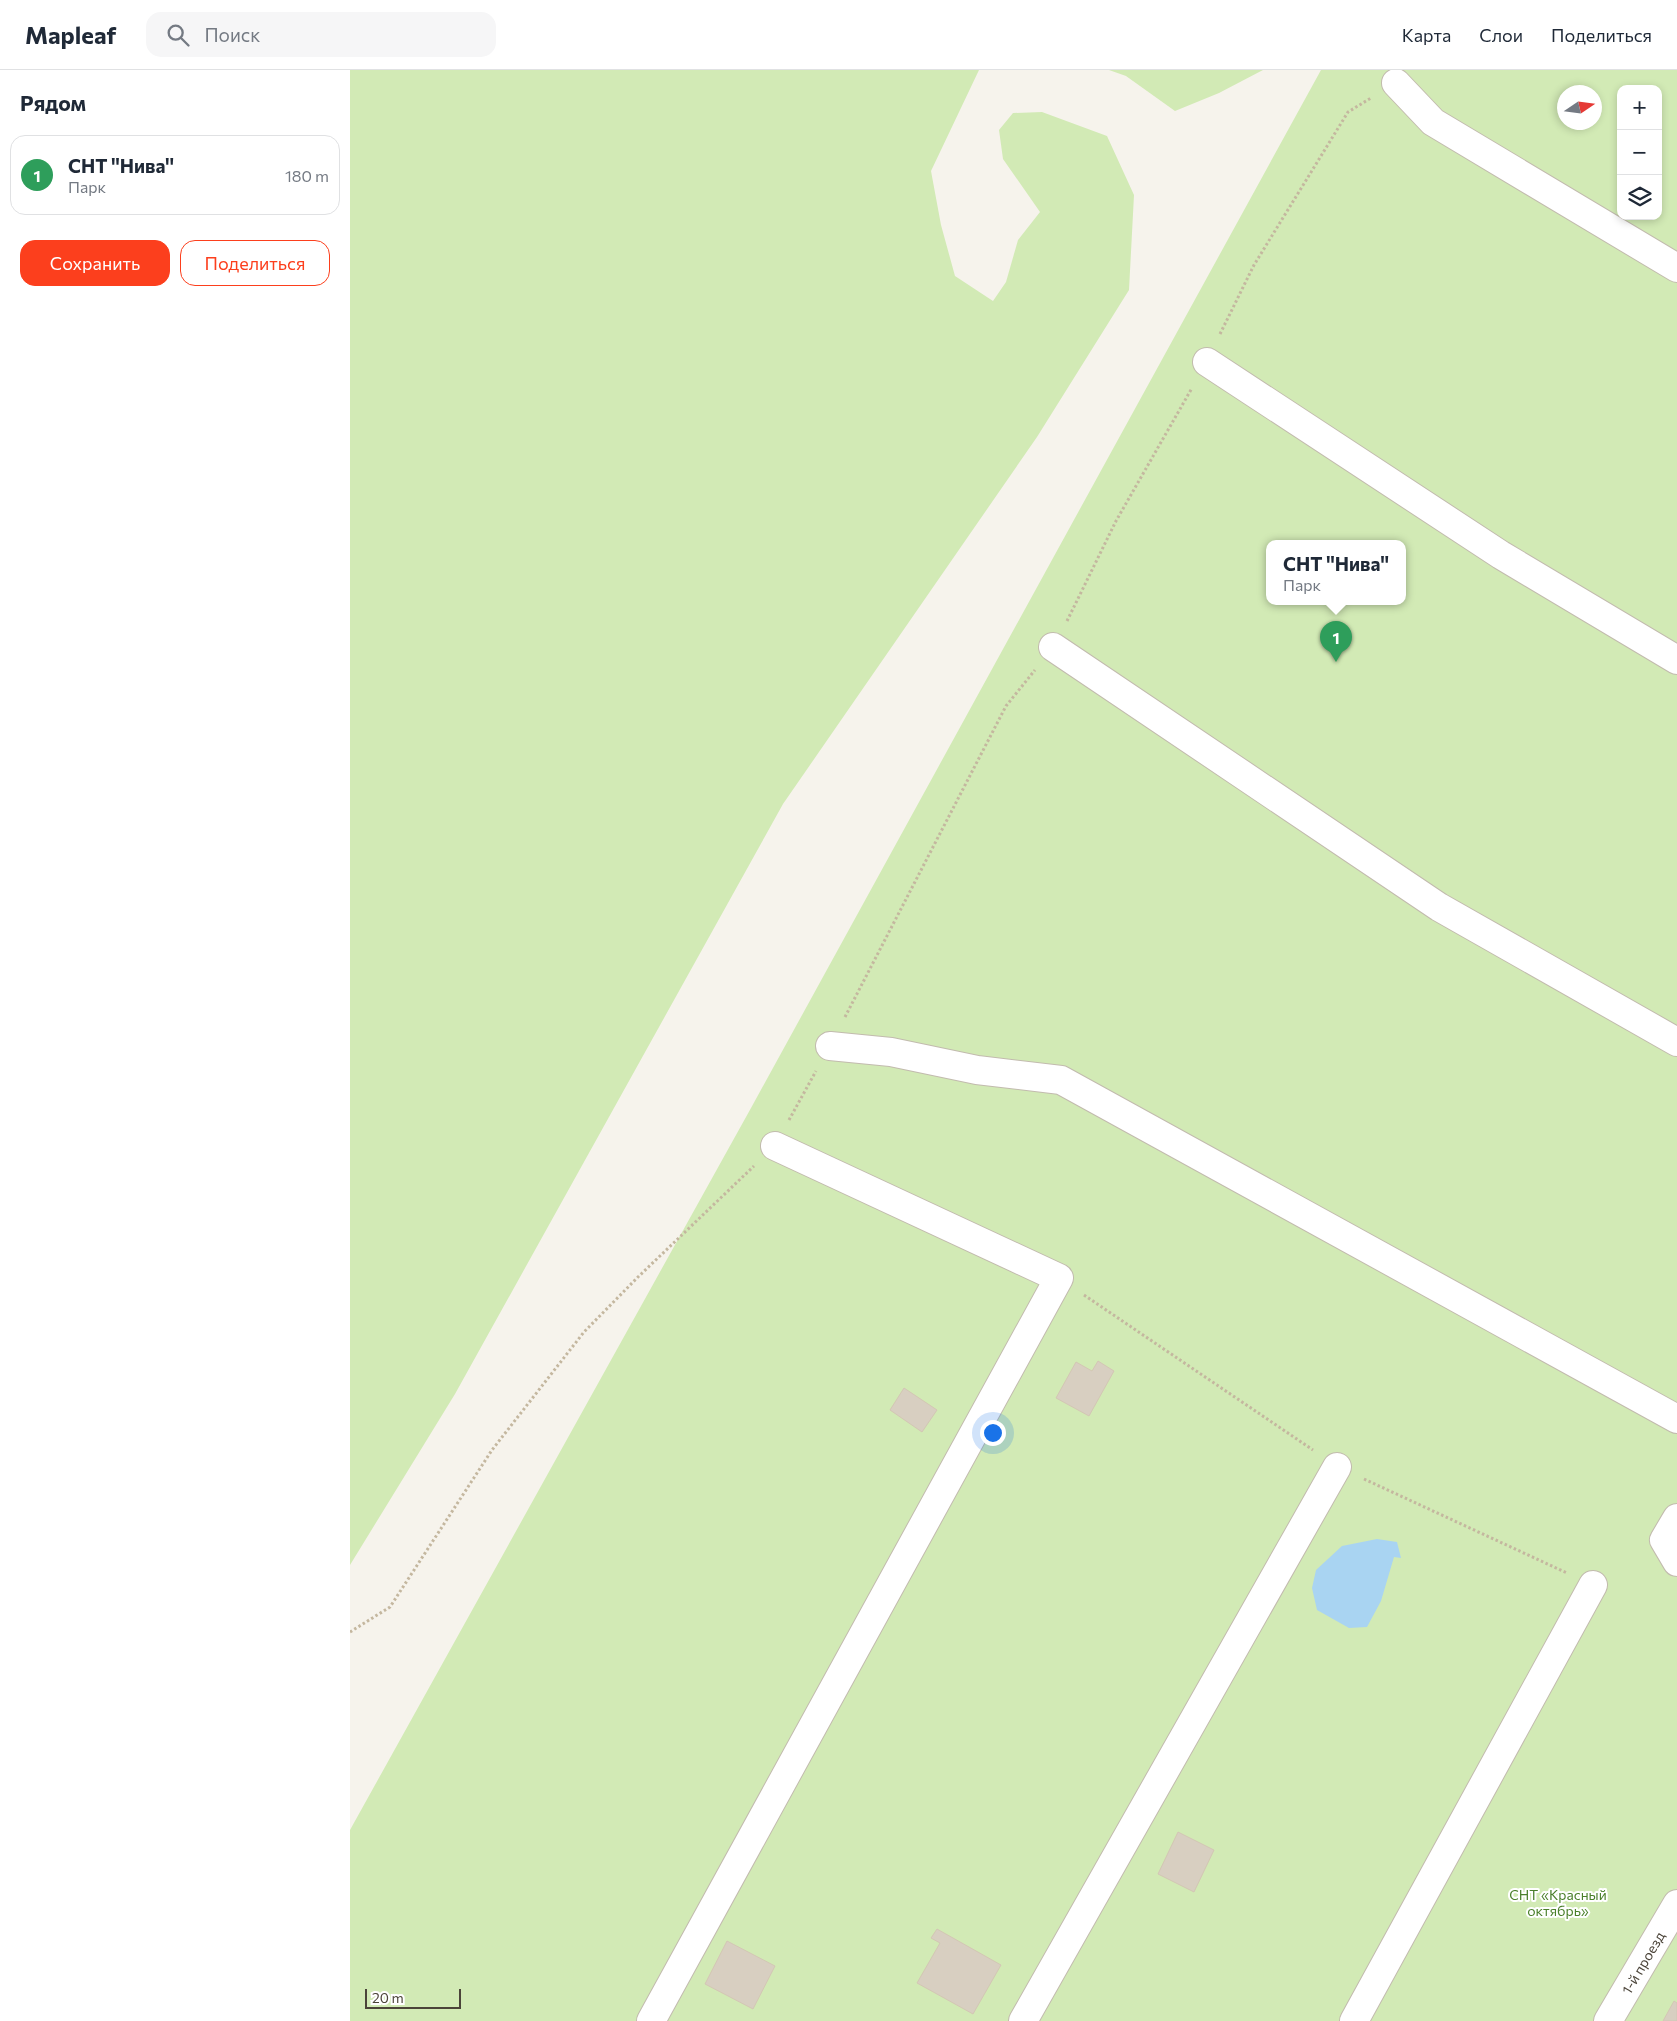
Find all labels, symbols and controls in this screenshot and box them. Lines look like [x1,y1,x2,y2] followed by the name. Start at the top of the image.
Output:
[146,12,496,57] search box
[25,20,116,49] text: Mapleaf
[164,21,192,49] icon: search
[204,23,260,46] text: Поиск
[1402,24,1451,46] text: Карта
[1479,24,1523,46] text: Слои
[1551,24,1652,46] text: Поделиться
[1557,85,1602,130] north arrow
[1617,85,1662,220] map controls
[1617,85,1662,130] button: +
[20,90,86,115] text: Рядом
[1617,130,1662,175] button: −
[68,154,174,177] text: СНТ ''Нива''
[33,166,41,185] text: 1
[285,166,329,185] text: 180 m
[1617,175,1662,220] button: layers
[68,177,106,196] text: Парк
[20,240,170,286] button: Сохранить
[180,240,330,286] button: Поделиться
[1266,540,1406,605] popup
[1283,552,1389,575] text: СНТ ''Нива''
[1283,575,1321,594] text: Парк
[1320,621,1352,662] pin: 1
[980,1420,1006,1446] your location
[1509,1886,1607,1919] park label: СНТ «Красный октябрь»
[1618,1928,1668,1997] street label: 1-й проезд
[365,1986,461,2009] scale bar
[372,1989,404,2006] text: 20 m

